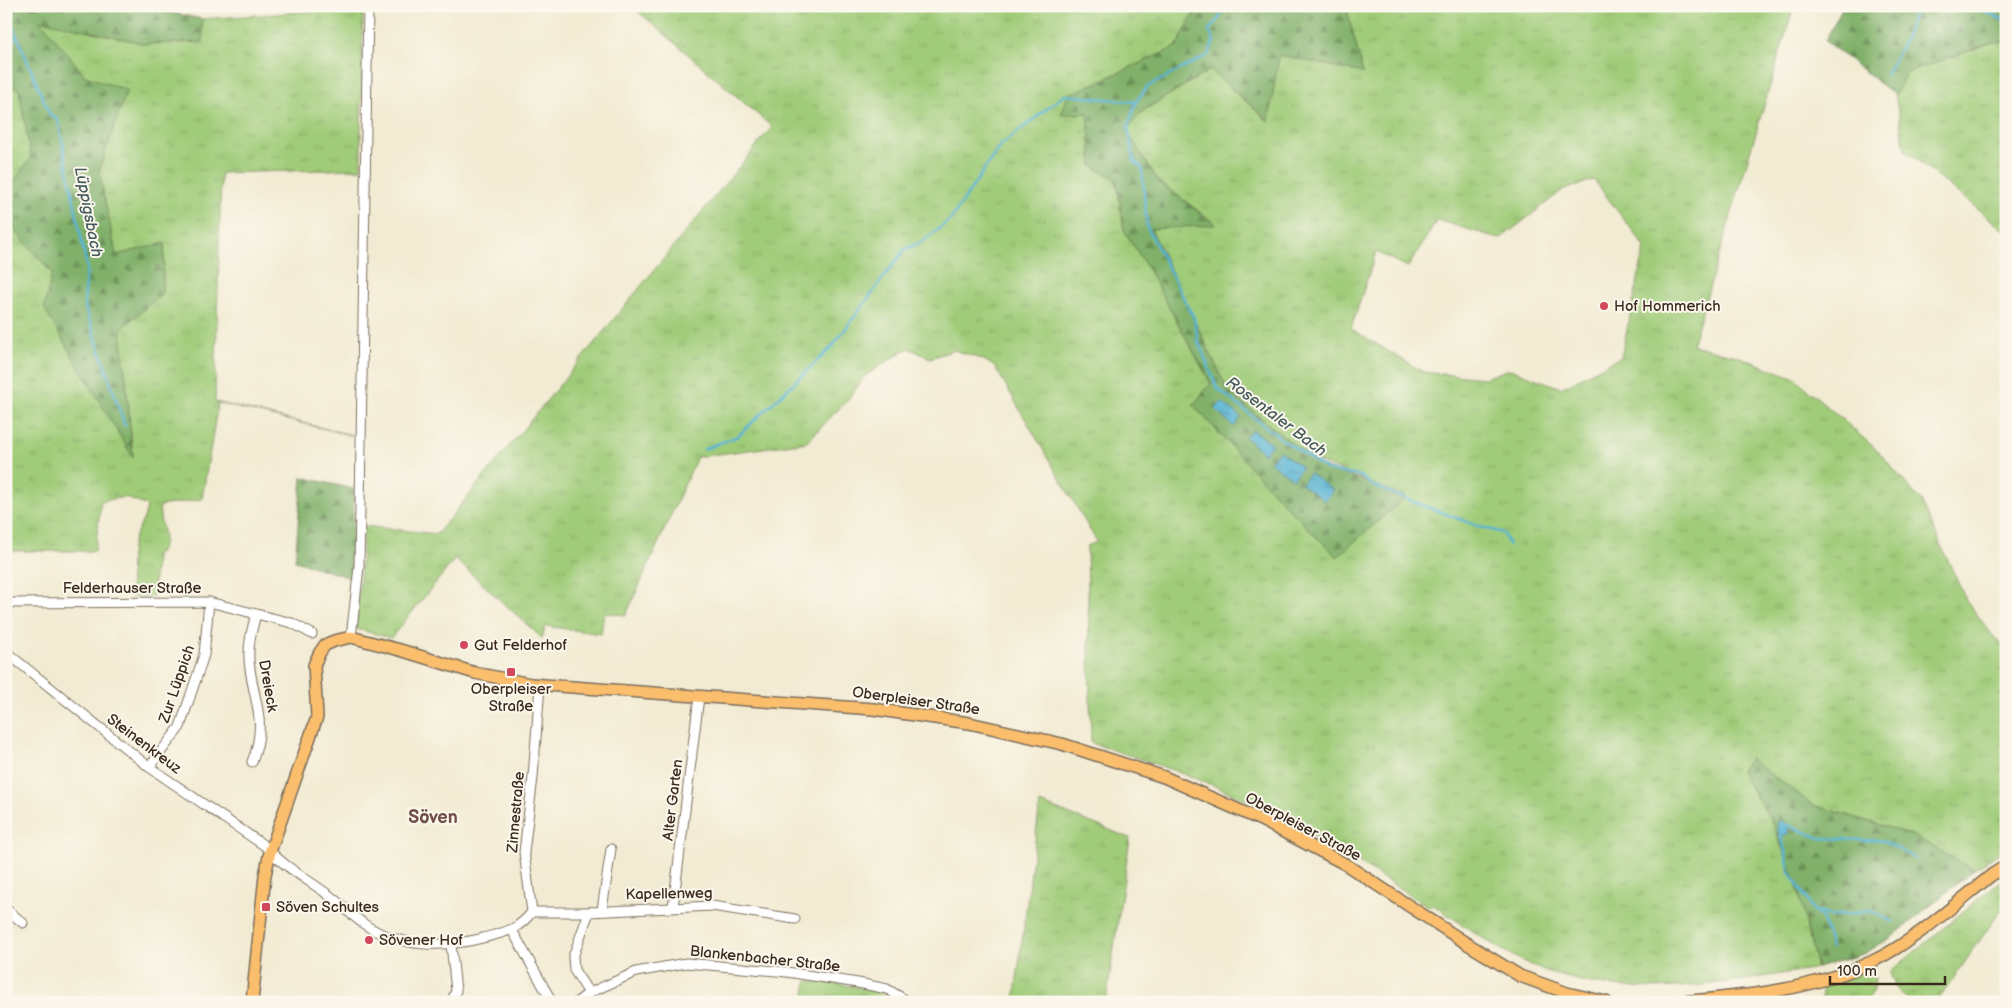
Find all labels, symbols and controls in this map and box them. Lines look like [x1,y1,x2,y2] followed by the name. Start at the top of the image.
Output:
[70,165,106,259] water label: Lüppigsbach
[1614,297,1721,316] place label: Hof Hommerich
[1598,300,1610,312] marker: Hof Hommerich
[1222,373,1330,461] water label: Rosentaler Bach
[63,579,201,598] street label: Felderhauser Straße
[474,636,568,655] place label: Gut Felderhof
[458,639,470,651] marker: Gut Felderhof
[155,643,199,726] street label: Zur Lüppich
[254,658,282,714] street label: Dreieck
[505,666,517,678] marker: Oberpleiser Straße
[471,680,552,716] place label: Oberpleiser Straße
[851,683,981,719] street label: Oberpleiser Straße
[103,710,186,779] street label: Steinenkreuz
[659,758,687,842] street label: Alter Garten
[503,771,529,854] street label: Zinnestraße
[1242,788,1364,866] street label: Oberpleiser Straße
[408,807,458,828] district label: Söven
[625,884,713,904] street label: Kapellenweg
[276,898,380,917] place label: Söven Schultes
[260,901,272,913] marker: Söven Schultes
[379,931,464,950] place label: Sövener Hof
[363,934,375,946] marker: Sövener Hof
[689,942,841,976] street label: Blankenbacher Straße
[1830,953,1944,985] scale bar
[1837,962,1877,981] text: 100 m

